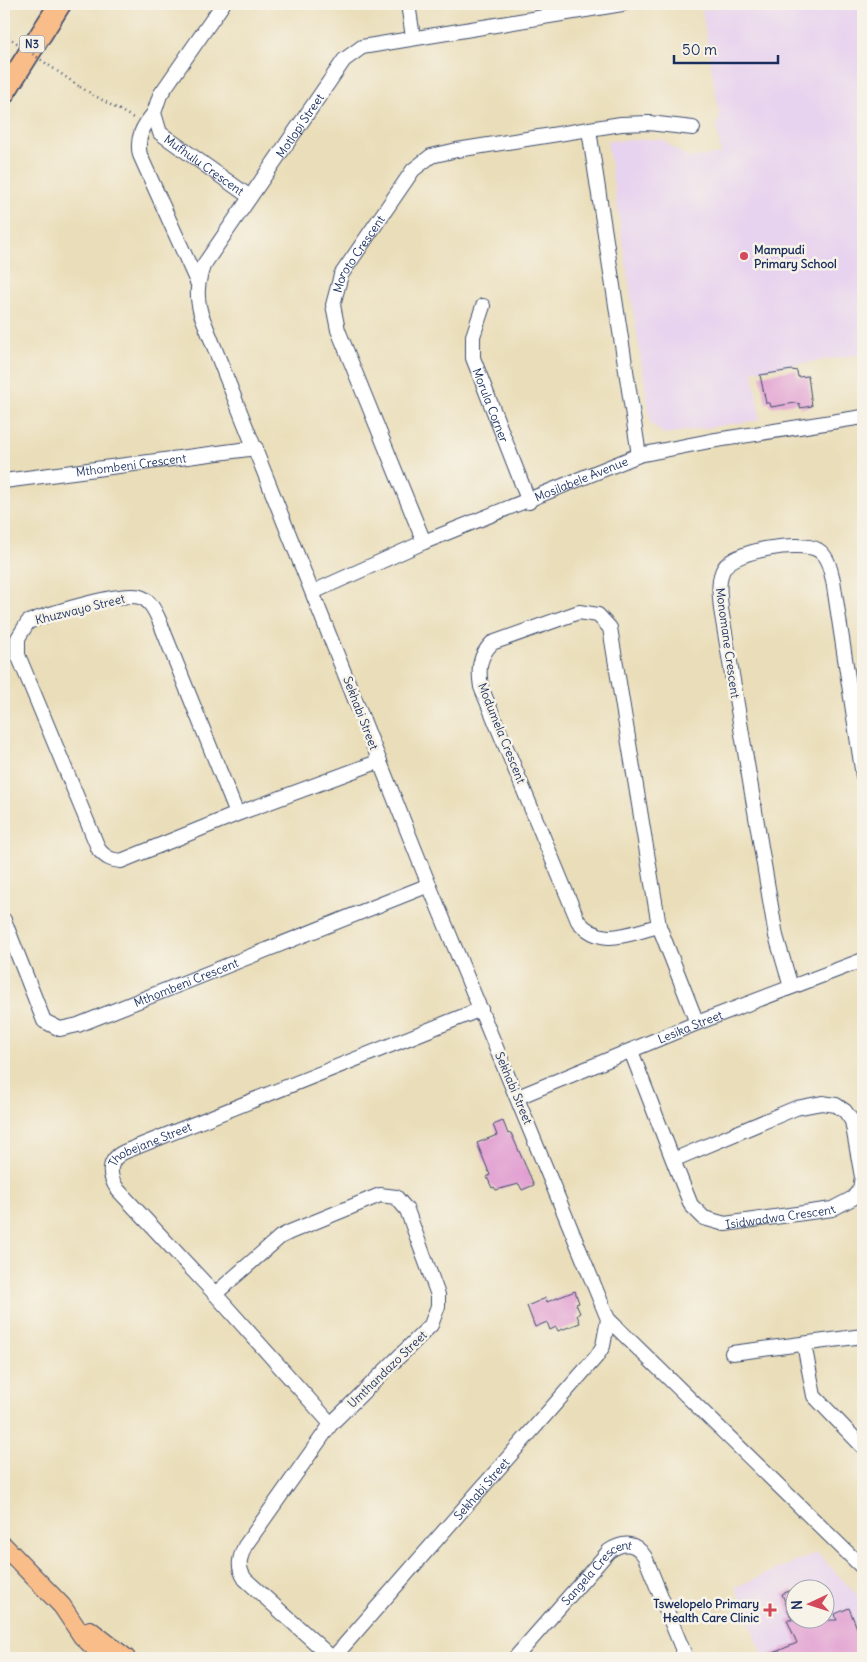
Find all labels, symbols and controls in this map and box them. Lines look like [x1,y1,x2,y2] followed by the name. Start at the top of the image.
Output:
[674,32,778,64] scale bar
[20,36,44,52] road number: N3
[682,40,717,59] text: 50 m
[272,90,327,160] street label: Motlopi Street
[161,131,247,198] street label: Mufhulu Crescent
[329,212,387,294] street label: Moroto Crescent
[754,242,837,272] place label: Mampudi Primary School
[738,250,750,262] marker: Mampudi Primary School
[470,366,513,444] street label: Morula Corner
[75,450,187,479] street label: Mthombeni Crescent
[532,453,630,504] street label: Mosilabele Avenue
[713,587,743,699] street label: Monomane Crescent
[34,591,126,627] street label: Khuzwayo Street
[340,674,382,752] street label: Sekhabi Street
[475,680,529,786] street label: Modumela Crescent
[131,954,240,1010] street label: Mthombeni Crescent
[655,1007,725,1046] street label: Lesika Street
[492,1050,536,1126] street label: Sekhabi Street
[104,1118,194,1169] street label: Thobejane Street
[724,1201,838,1231] street label: Isidwadwa Crescent
[344,1327,430,1411] street label: Umthandazo Street
[450,1455,512,1523] street label: Sekhabi Street
[558,1537,633,1608] street label: Sangela Crescent
[784,1580,834,1630] north arrow
[653,1596,759,1625] place label: Tswelopelo Primary Health Care Clinic
[788,1599,806,1610] text: N
[763,1603,777,1617] marker: Tswelopelo Primary Health Care Clinic

